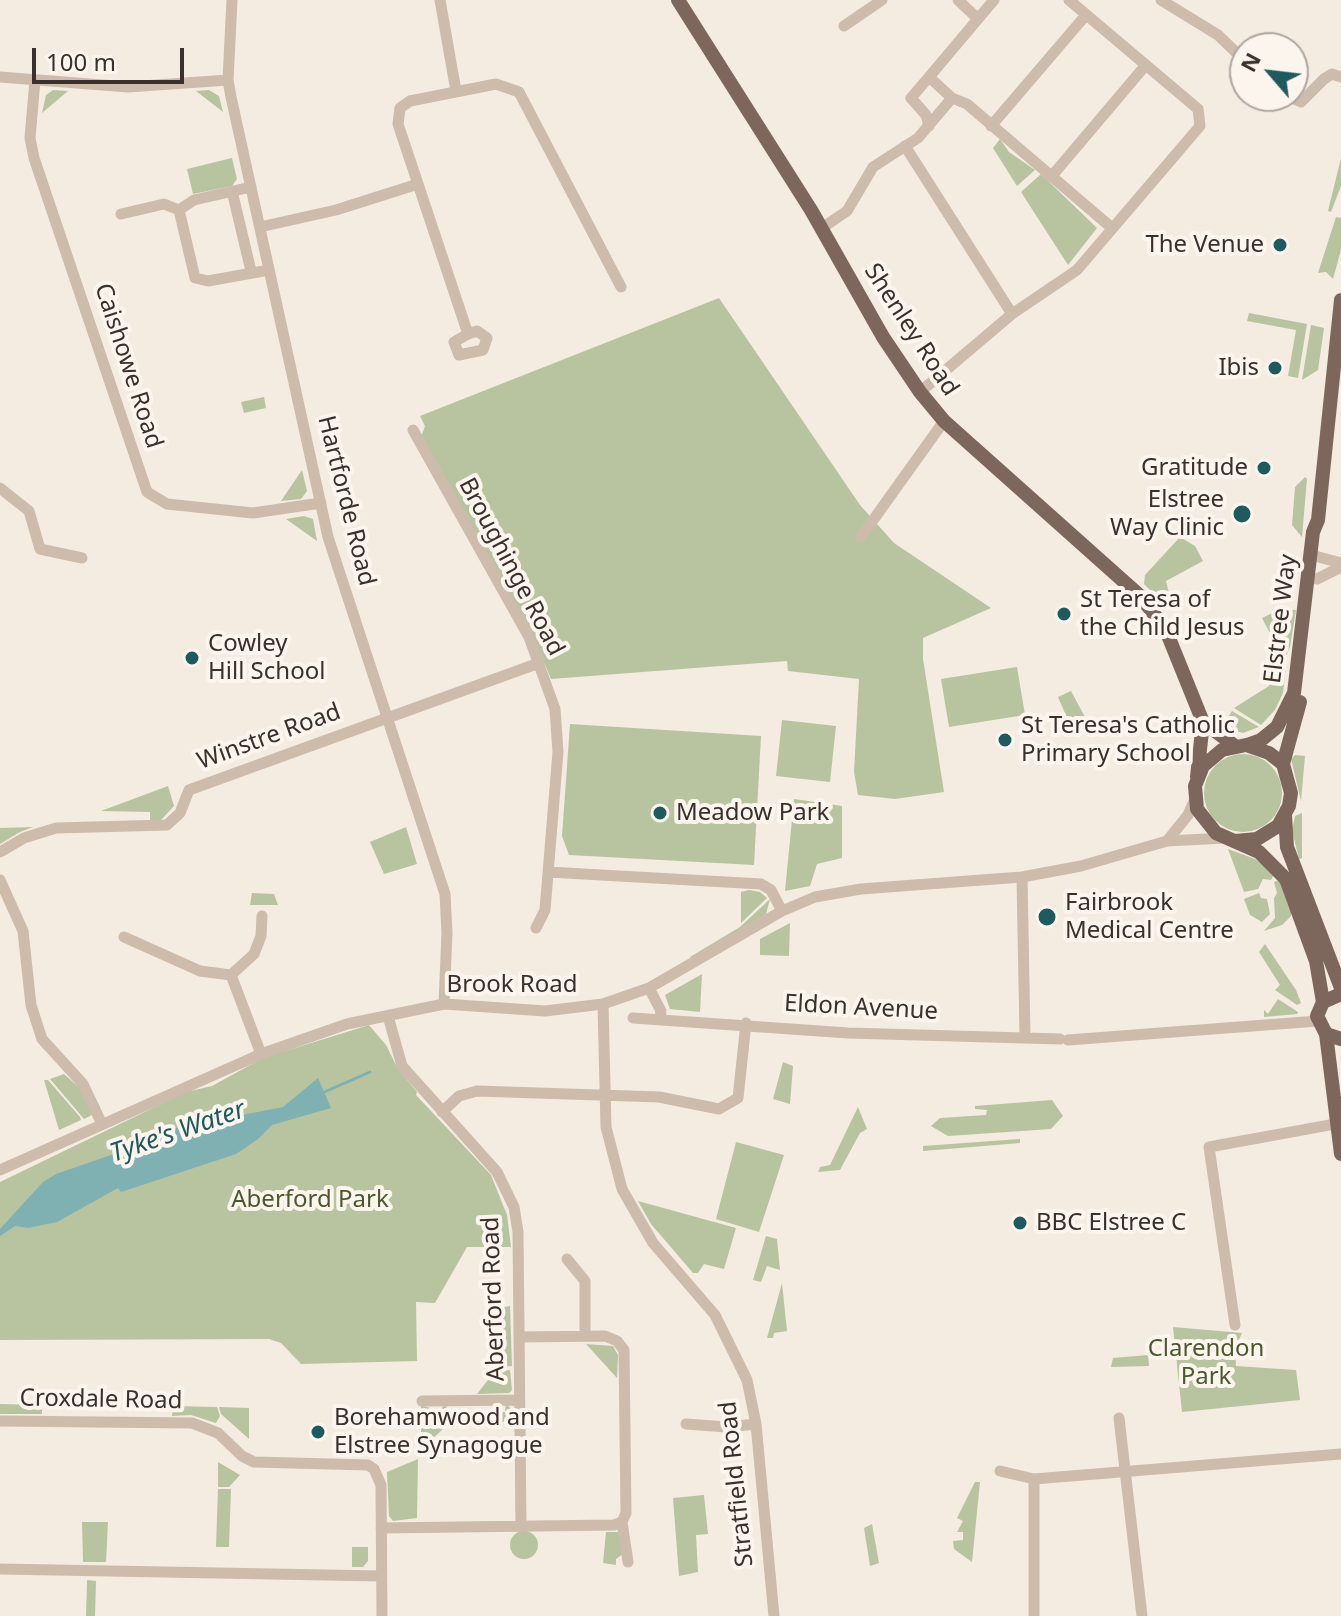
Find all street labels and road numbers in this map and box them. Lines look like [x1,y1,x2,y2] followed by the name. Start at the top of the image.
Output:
[858,259,964,401] street label: Shenley Road
[88,280,168,452] street label: Caishowe Road
[311,413,381,589] street label: Hartforde Road
[452,473,570,661] street label: Broughinge Road
[1259,553,1303,685] street label: Elstree Way
[193,698,345,776] street label: Winstre Road
[447,971,577,999] street label: Brook Road
[783,990,939,1026] street label: Eldon Avenue
[477,1216,511,1382] street label: Aberford Road
[19,1384,183,1416] street label: Croxdale Road
[714,1400,760,1568] street label: Stratfield Road

